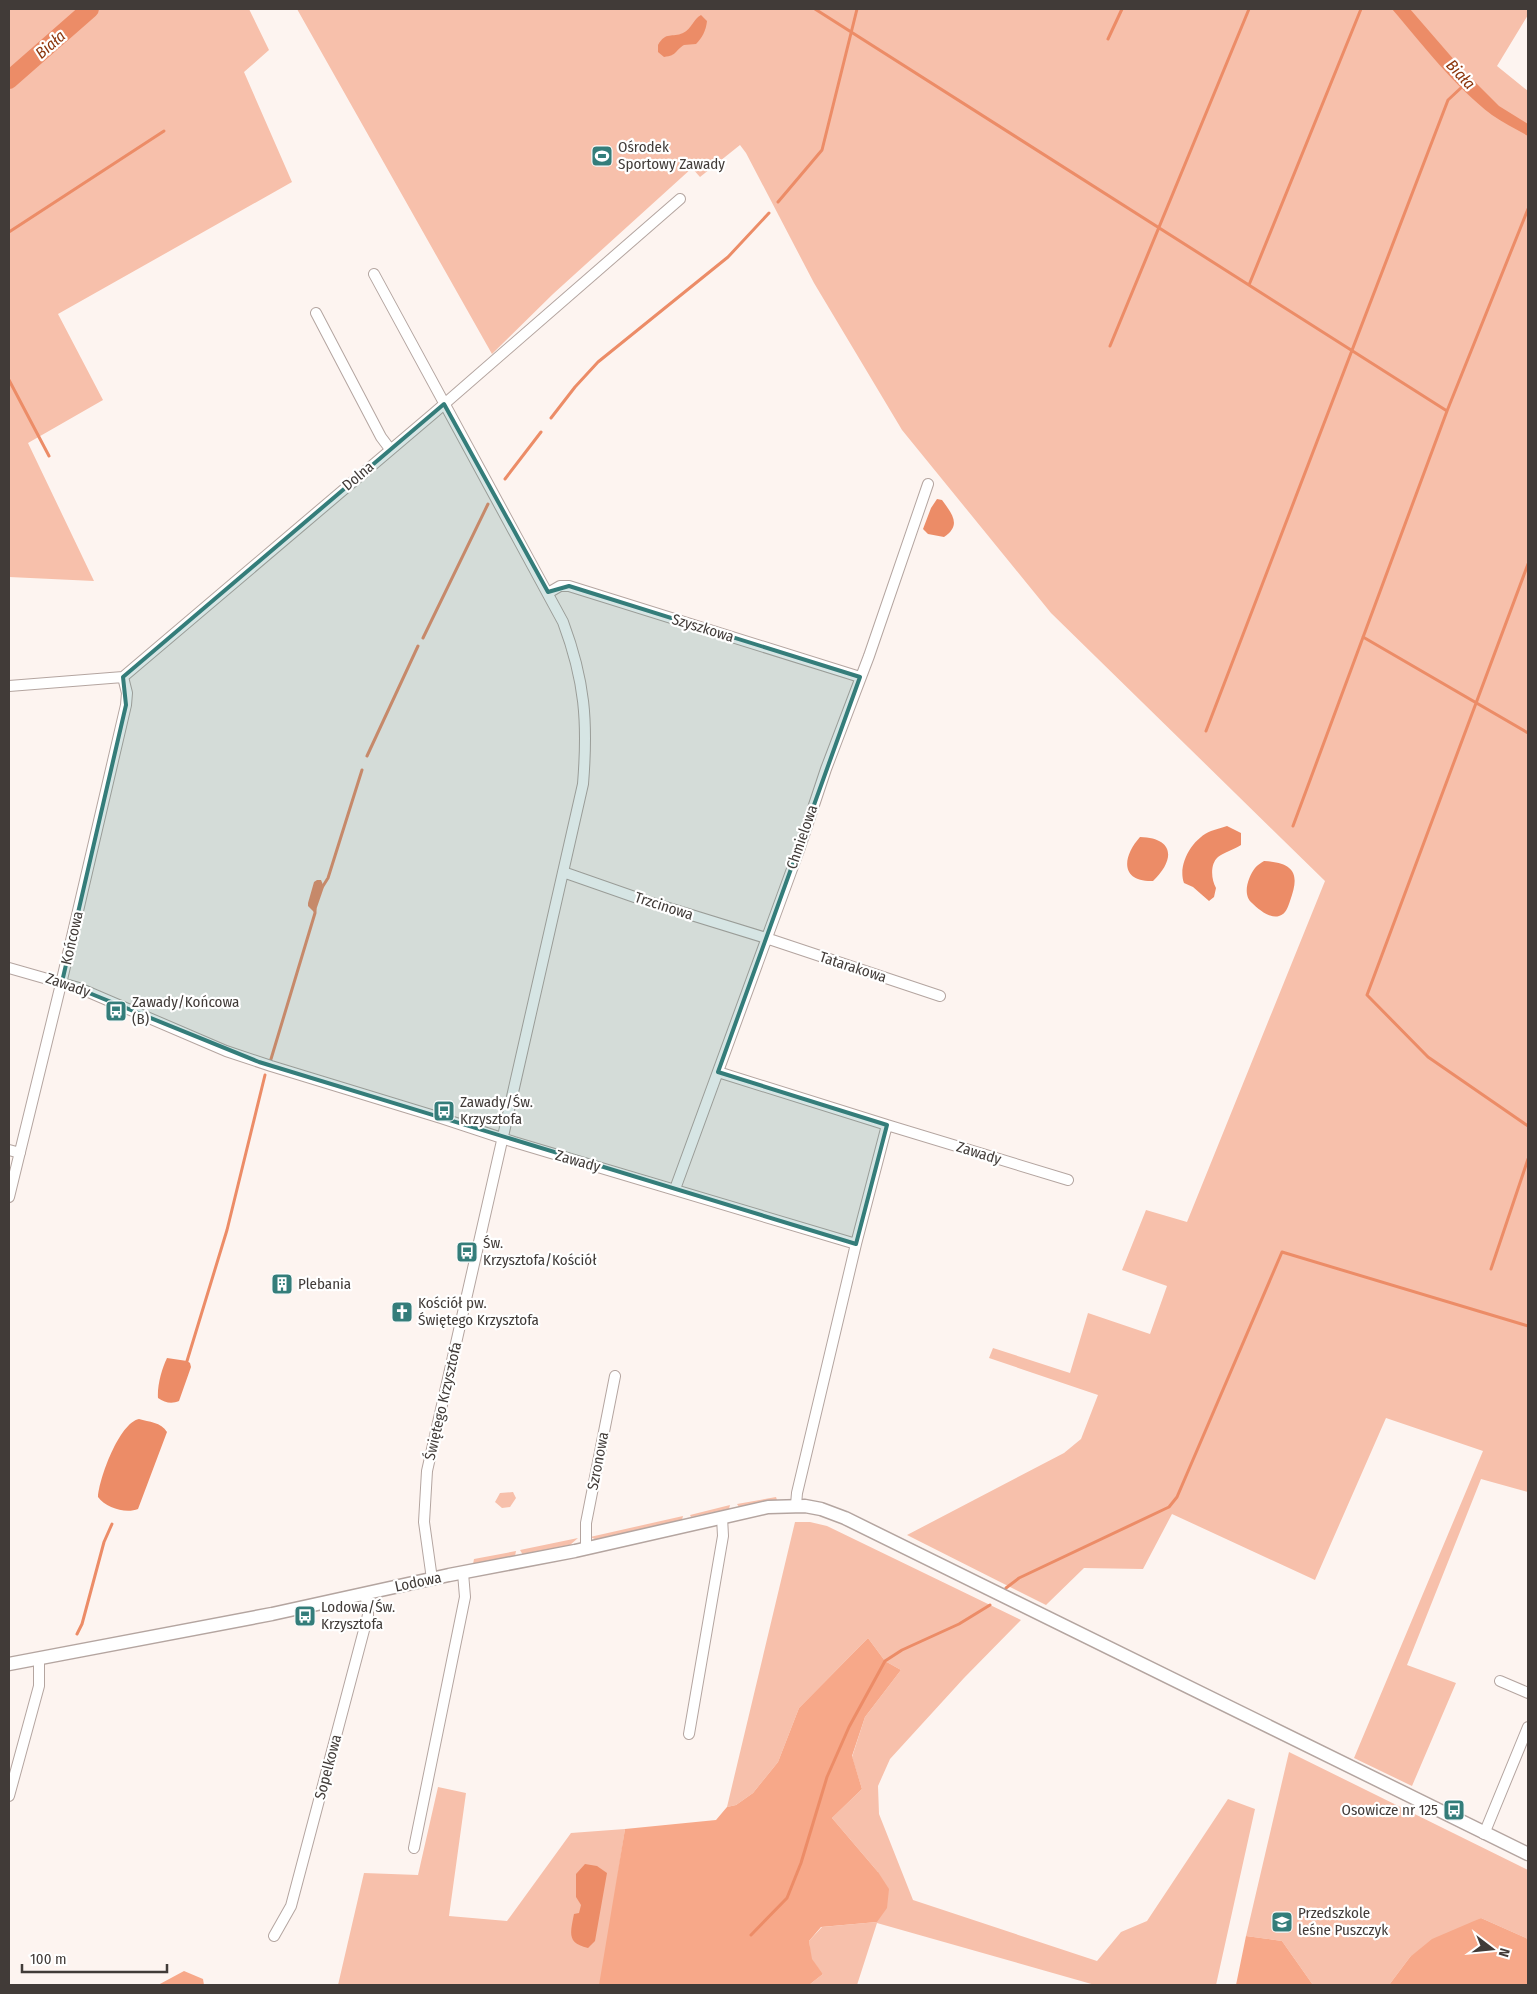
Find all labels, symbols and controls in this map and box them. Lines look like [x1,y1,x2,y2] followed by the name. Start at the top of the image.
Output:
[31,26,69,63] water label: Biała
[1442,56,1479,93] water label: Biała
[618,138,725,173] place label: Ośrodek Sportowy Zawady
[590,144,614,168] sports icon: Ośrodek Sportowy Zawady
[338,458,378,494] street label: Dolna
[670,610,736,646] street label: Szyszkowa
[783,802,821,872] street label: Chmielowa
[633,888,695,924] street label: Trzcinowa
[57,909,87,967] street label: Końcowa
[817,948,889,986] street label: Tatarakowa
[43,969,93,1001] street label: Zawady
[132,993,239,1028] place label: Zawady/Końcowa (B)
[104,999,128,1023] bus stop icon: Zawady/Końcowa (B)
[460,1093,533,1128] place label: Zawady/Św. Krzysztofa
[432,1099,456,1123] bus stop icon: Zawady/Św. Krzysztofa
[954,1138,1004,1168] street label: Zawady
[553,1146,603,1176] street label: Zawady
[483,1234,597,1269] place label: Św. Krzysztofa/Kościół
[455,1240,479,1264] bus stop icon: Św. Krzysztofa/Kościół
[270,1272,294,1296] building icon: Plebania
[298,1275,351,1293] place label: Plebania
[418,1294,539,1329] place label: Kościół pw. Świętego Krzysztofa
[390,1300,414,1324] church icon: Kościół pw. Świętego Krzysztofa
[421,1340,465,1462] street label: Świętego Krzysztofa
[584,1430,612,1492] street label: Szronowa
[393,1568,443,1596] street label: Lodowa
[321,1598,395,1633] place label: Lodowa/Św. Krzysztofa
[293,1604,317,1628] bus stop icon: Lodowa/Św. Krzysztofa
[311,1733,345,1801] street label: Sopelkowa
[1442,1798,1466,1822] bus stop icon: Osowicze nr 125
[1341,1801,1438,1819] place label: Osowicze nr 125
[1298,1904,1388,1939] place label: Przedszkole leśne Puszczyk
[1270,1910,1294,1934] school or university icon: Przedszkole leśne Puszczyk
[1467,1924,1517,1974] north arrow
[22,1942,168,1974] scale bar
[1495,1946,1513,1959] text: N
[30,1950,67,1968] text: 100 m

